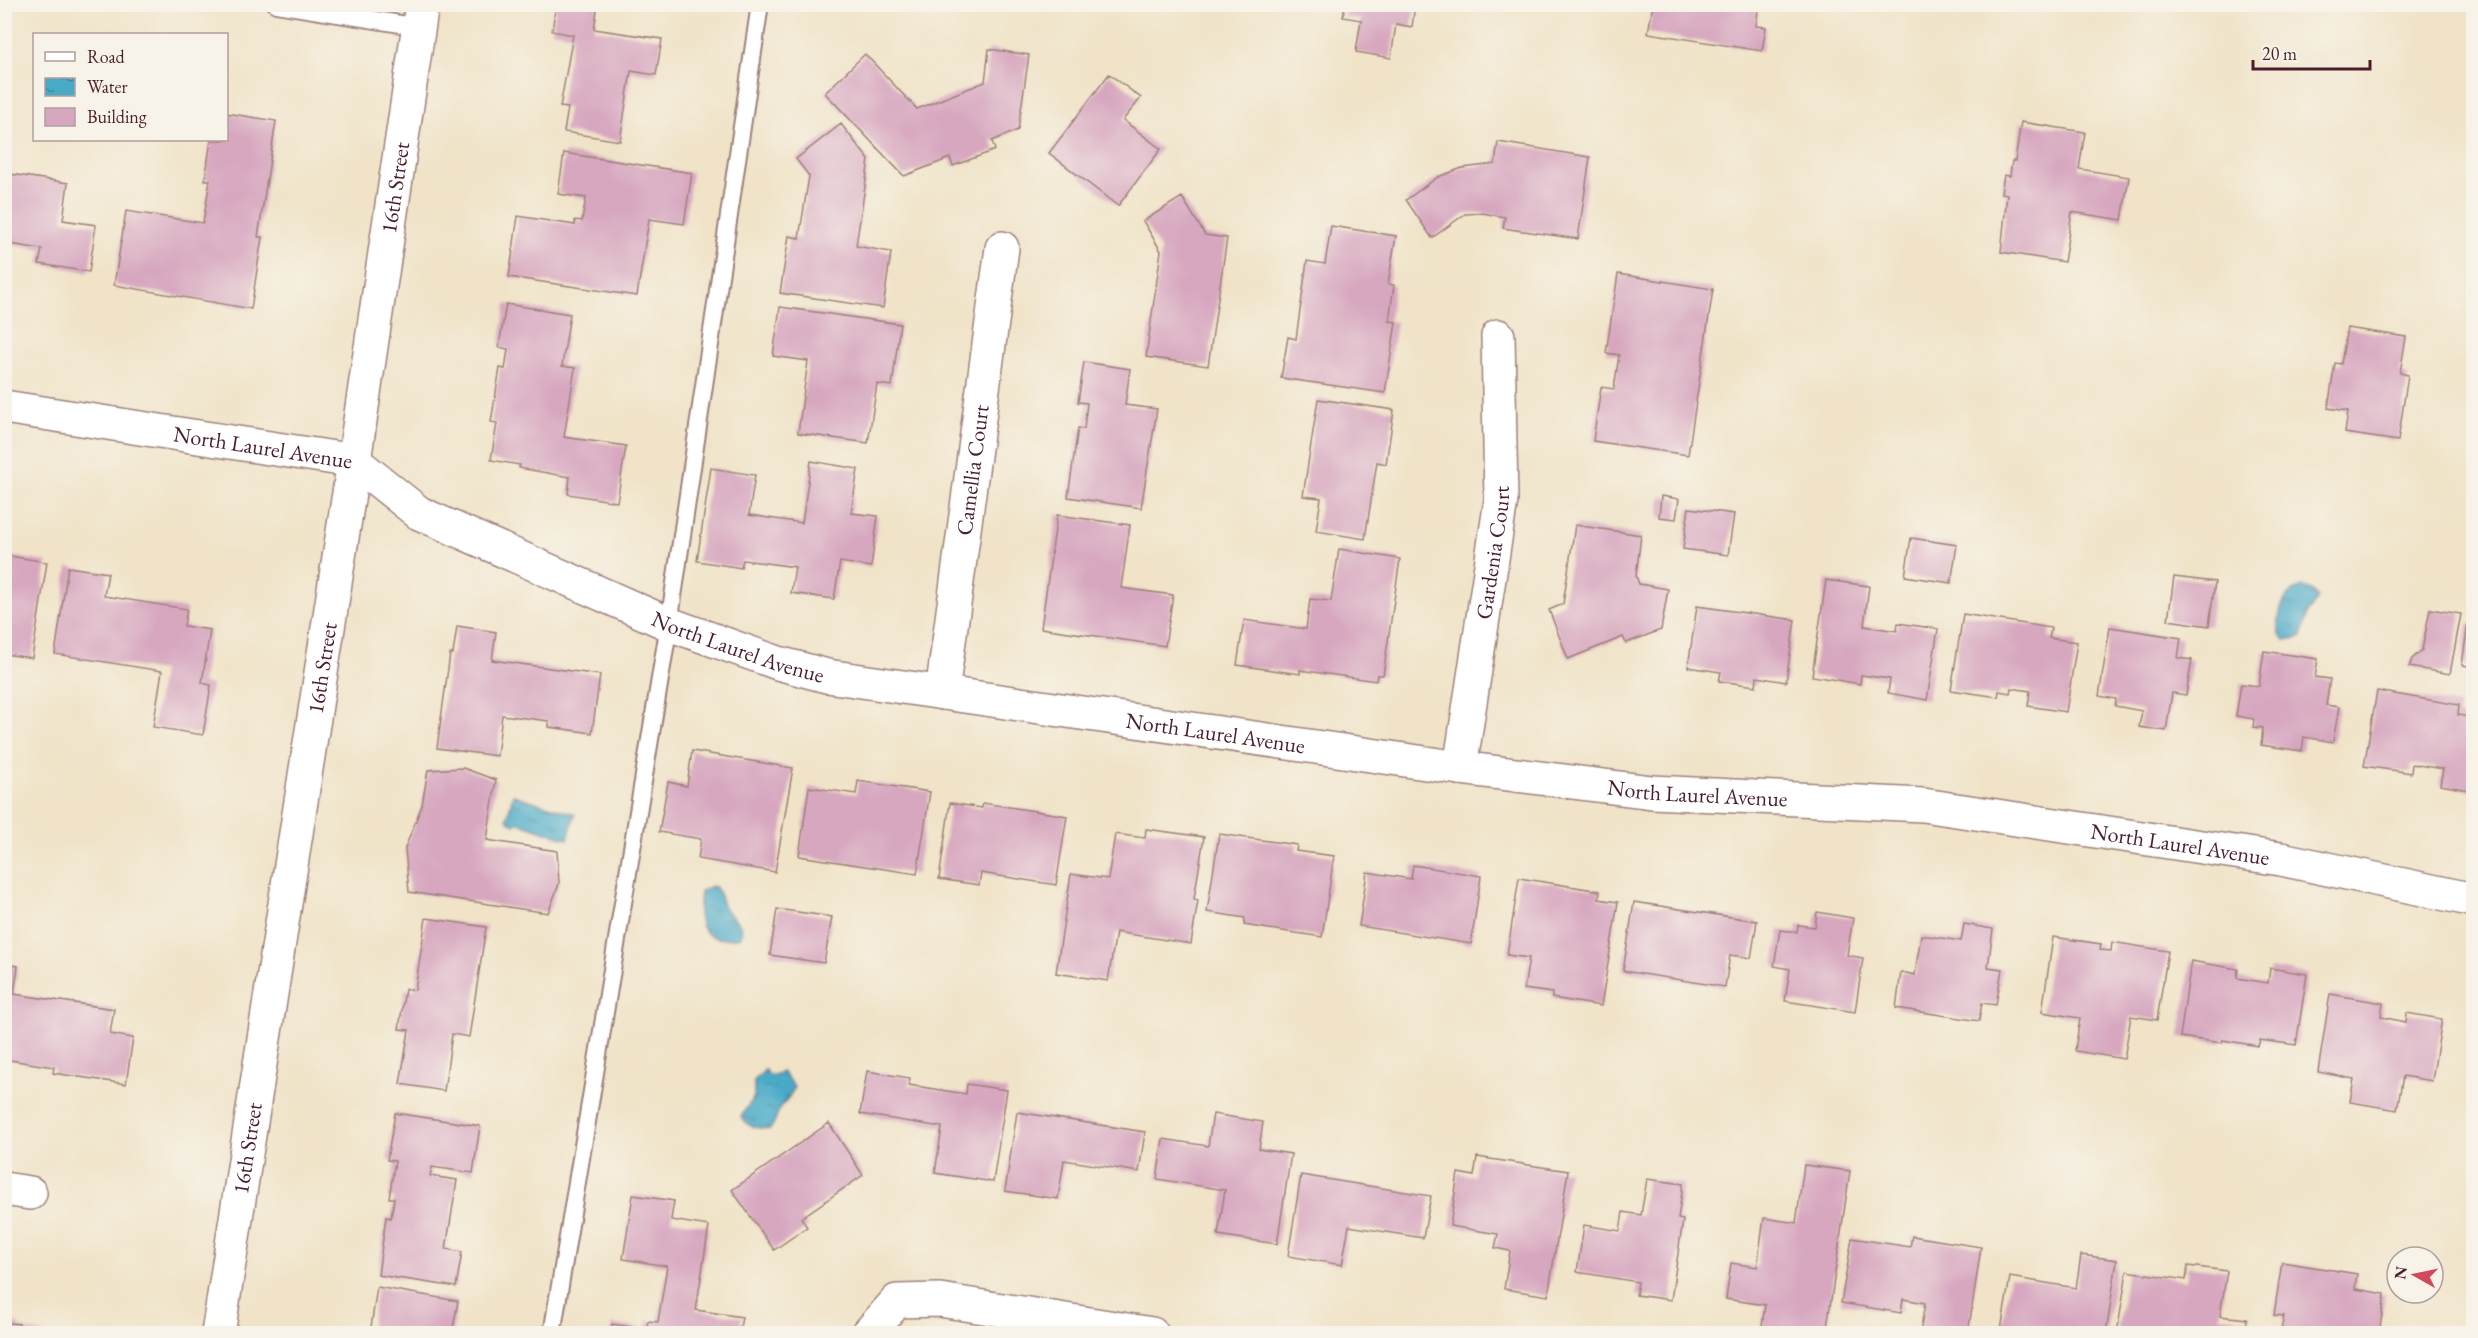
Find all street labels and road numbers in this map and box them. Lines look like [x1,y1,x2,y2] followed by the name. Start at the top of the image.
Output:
[374,140,416,235] street label: 16th Street
[949,403,996,537] street label: Camellia Court
[171,419,355,476] street label: North Laurel Avenue
[1469,486,1516,621] street label: Gardenia Court
[647,604,828,690] street label: North Laurel Avenue
[301,620,344,716] street label: 16th Street
[1124,706,1307,760] street label: North Laurel Avenue
[1606,773,1789,814] street label: North Laurel Avenue
[2089,817,2272,872] street label: North Laurel Avenue
[226,1100,269,1196] street label: 16th Street

